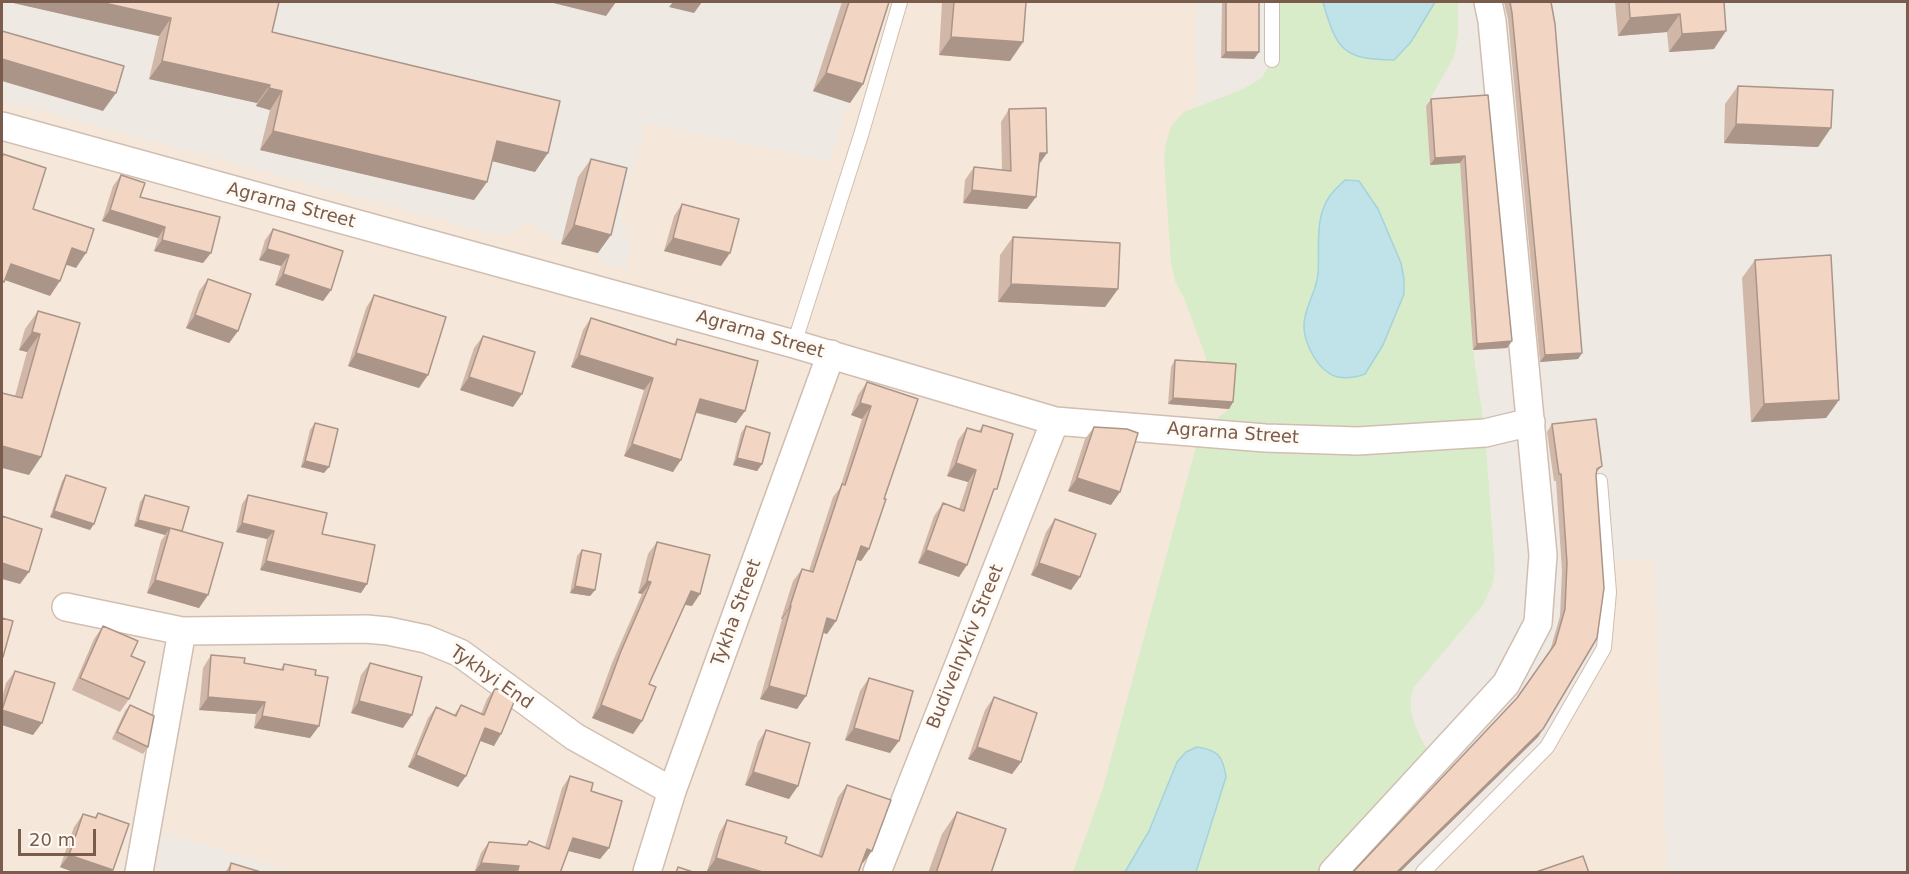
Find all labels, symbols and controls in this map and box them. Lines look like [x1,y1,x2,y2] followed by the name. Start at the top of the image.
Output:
[224,178,358,234] street label: Agrarna Street
[694,306,826,364] street label: Agrarna Street
[1166,419,1300,449] street label: Agrarna Street
[708,557,766,669] street label: Tykha Street
[923,562,1009,732] street label: Budivelnykiv Street
[445,642,537,714] street label: Tykhyi End
[21,817,99,855] scale bar
[29,829,75,850] text: 20 m

